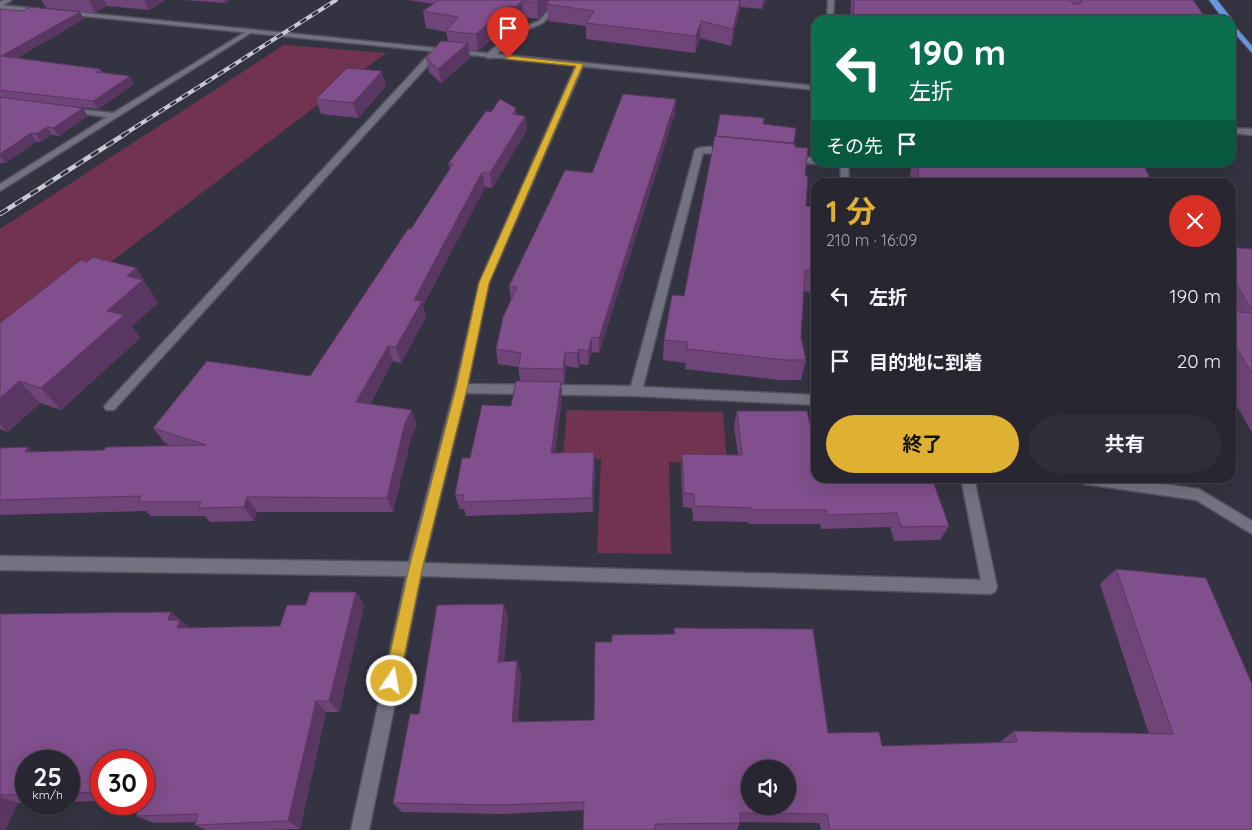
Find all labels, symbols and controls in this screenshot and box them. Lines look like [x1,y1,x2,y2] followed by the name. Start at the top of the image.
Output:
[487,7,529,58] pin
[494,14,522,42] icon: arrive
[909,30,1006,74] text: 190 m
[826,35,891,100] icon: left
[909,77,953,105] text: 左折
[893,130,921,158] icon: arrive
[826,134,883,158] text: その先
[826,192,876,230] text: 1 分
[1169,195,1221,247] button: close
[826,230,917,250] text: 210 m · 16:09
[826,282,854,310] icon: left
[1170,284,1221,308] text: 190 m
[869,285,907,309] text: 左折
[826,347,854,375] icon: arrive
[1177,349,1221,373] text: 20 m
[869,350,983,374] text: 目的地に到着
[826,415,1019,473] button: 終了
[1029,415,1221,473] button: 共有
[365,654,417,706] position arrow
[90,750,155,815] speed limit sign: 30
[741,760,796,815] map controls
[741,760,796,815] button: sound
[33,761,62,792] text: 25
[32,787,63,802] text: km/h

